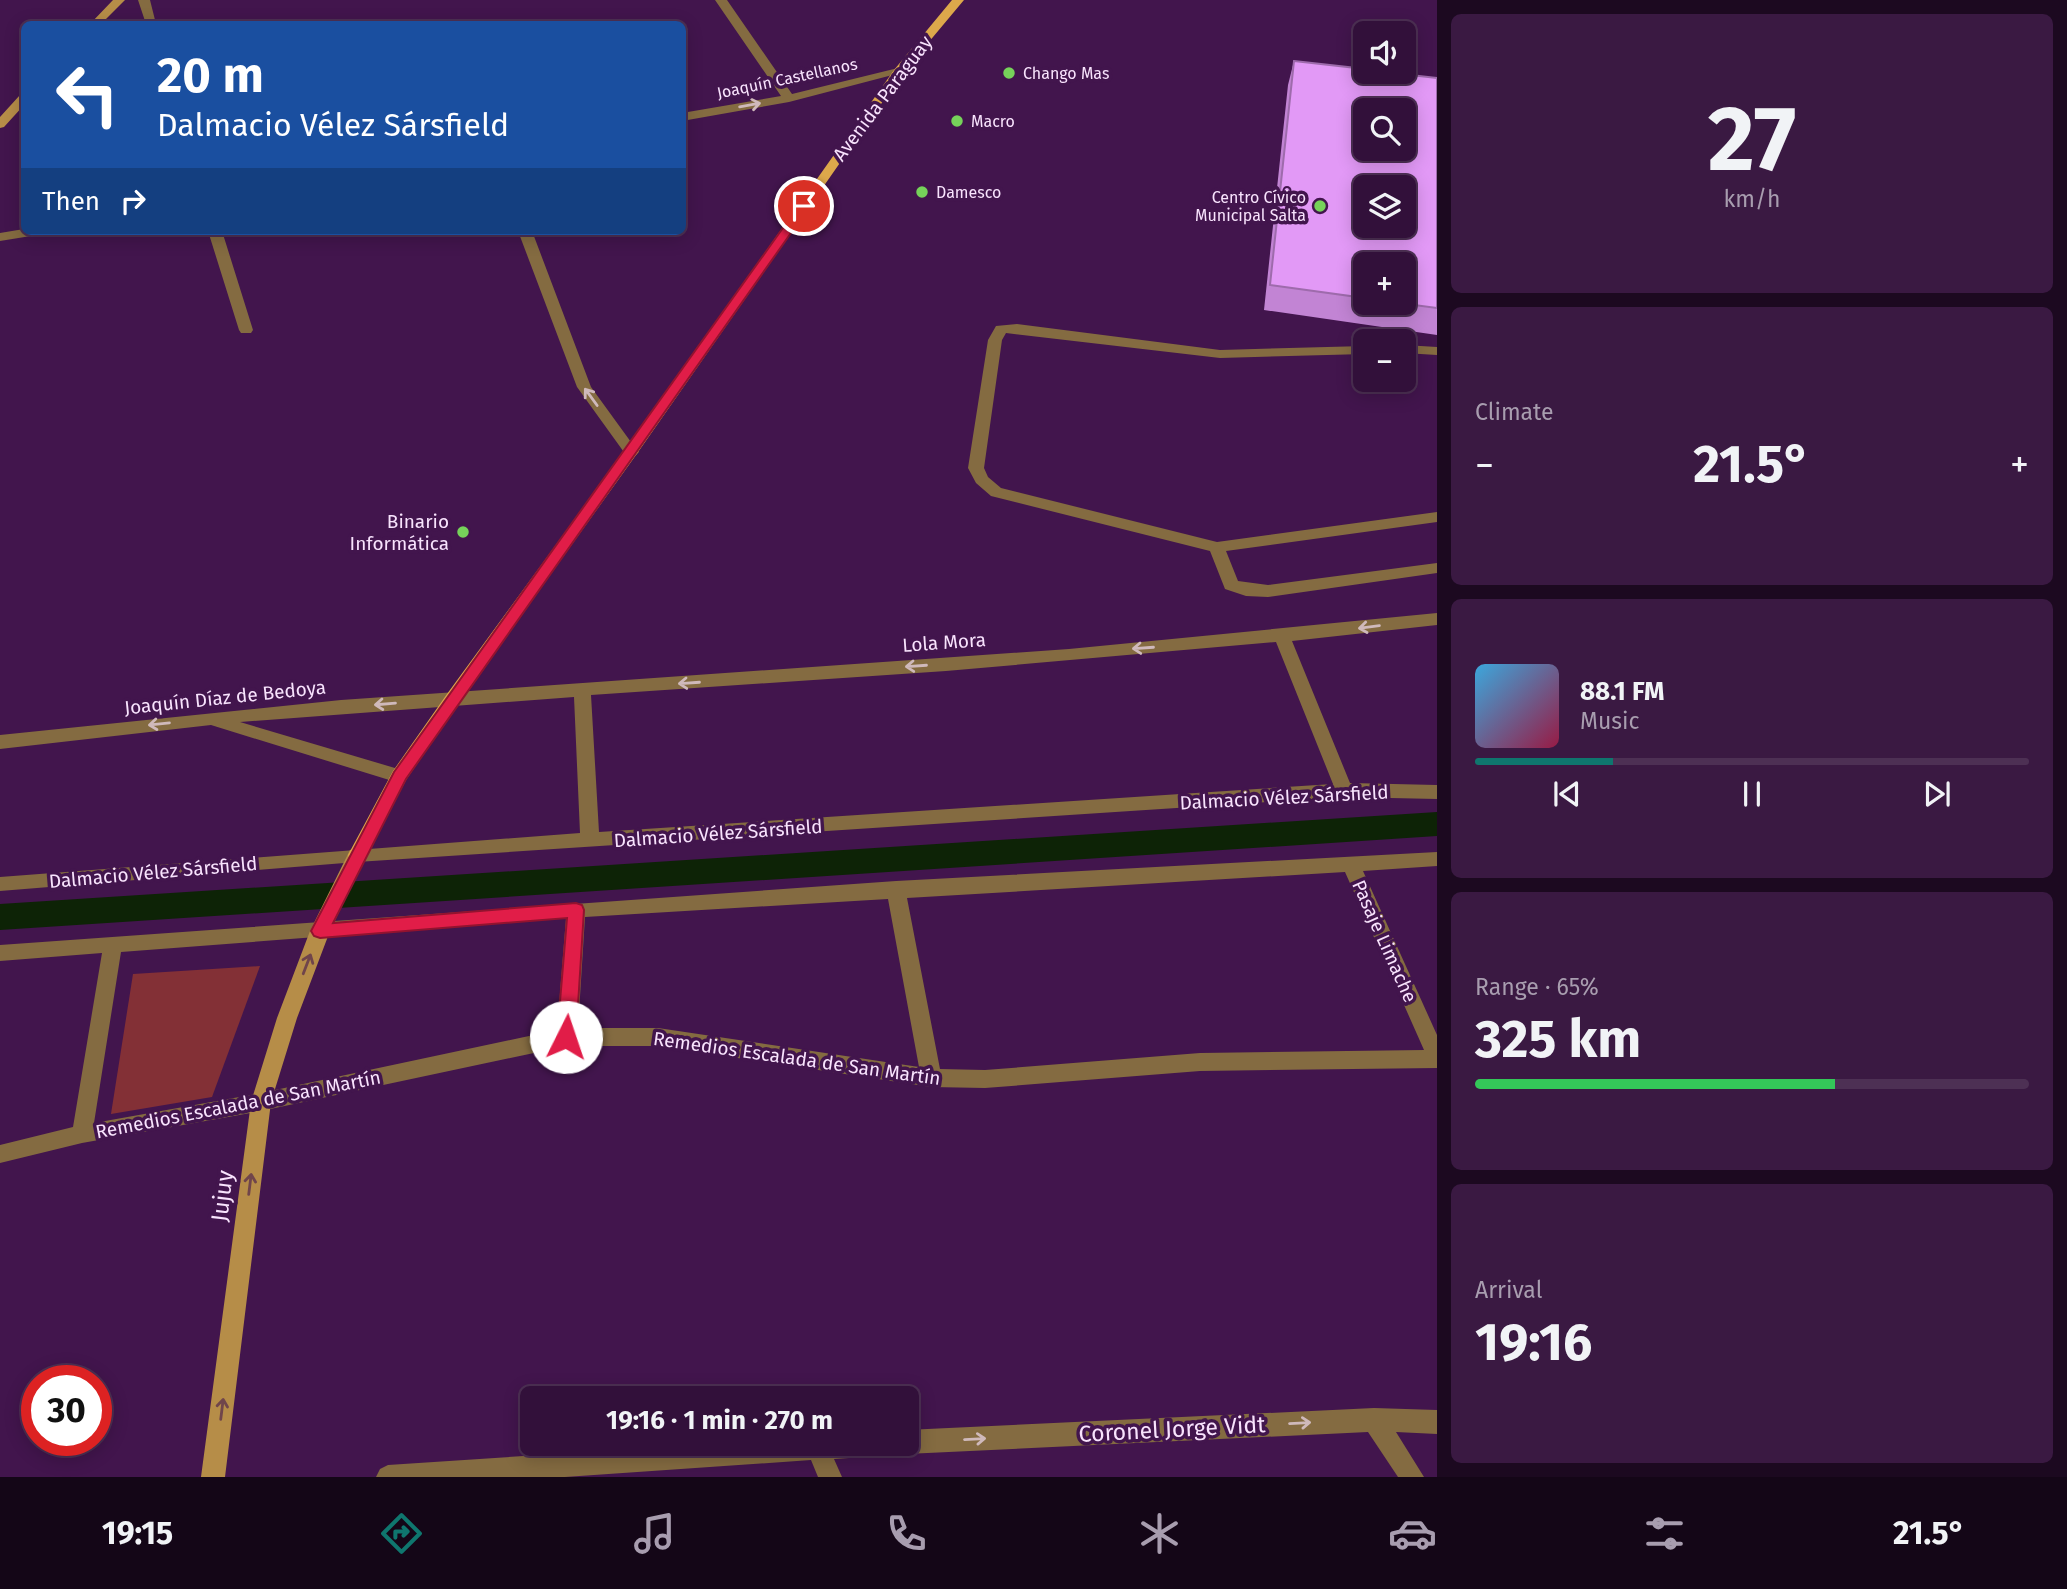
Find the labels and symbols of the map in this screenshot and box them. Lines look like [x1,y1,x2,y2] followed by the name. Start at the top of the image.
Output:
[828,31,937,166] street label: Avenida Paraguay
[715,54,859,103] street label: Joaquín Castellanos
[1023,64,1109,83] place label: Chango Mas
[1001,65,1017,81] marker: Chango Mas
[738,98,761,111] one-way arrow
[971,112,1015,131] place label: Macro
[949,113,965,129] marker: Macro
[774,176,834,236] pin
[936,183,1001,202] place label: Damesco
[914,184,930,200] marker: Damesco
[1195,188,1306,225] place label: Centro Cívico Municipal Salta
[1312,198,1328,214] marker: Centro Cívico Municipal Salta
[584,388,598,407] one-way arrow
[350,510,449,555] place label: Binario Informática
[455,524,471,540] marker: Binario Informática
[1358,621,1381,634] one-way arrow
[901,628,987,657] street label: Lola Mora
[1132,642,1154,655] one-way arrow
[905,660,928,673] one-way arrow
[123,675,327,720] street label: Joaquín Díaz de Bedoya
[678,677,701,690] one-way arrow
[375,697,397,710] one-way arrow
[148,718,171,731] one-way arrow
[1179,781,1389,814] street label: Dalmacio Vélez Sársfield
[613,815,823,852] street label: Dalmacio Vélez Sársfield
[48,852,258,893] street label: Dalmacio Vélez Sársfield
[1347,876,1422,1006] street label: Pasaje Limache
[302,954,315,976] one-way arrow
[529,1000,603,1074] position arrow
[652,1027,942,1090] street label: Remedios Escalada de San Martín
[94,1066,383,1143] street label: Remedios Escalada de San Martín
[205,1168,239,1223] street label: Jujuy
[244,1173,257,1195] one-way arrow
[21,1365,112,1456] speed limit sign: 30
[215,1398,228,1421] one-way arrow
[1078,1410,1267,1448] street label: Coronel Jorge Vidt
[1288,1417,1311,1430] one-way arrow
[963,1433,986,1446] one-way arrow

